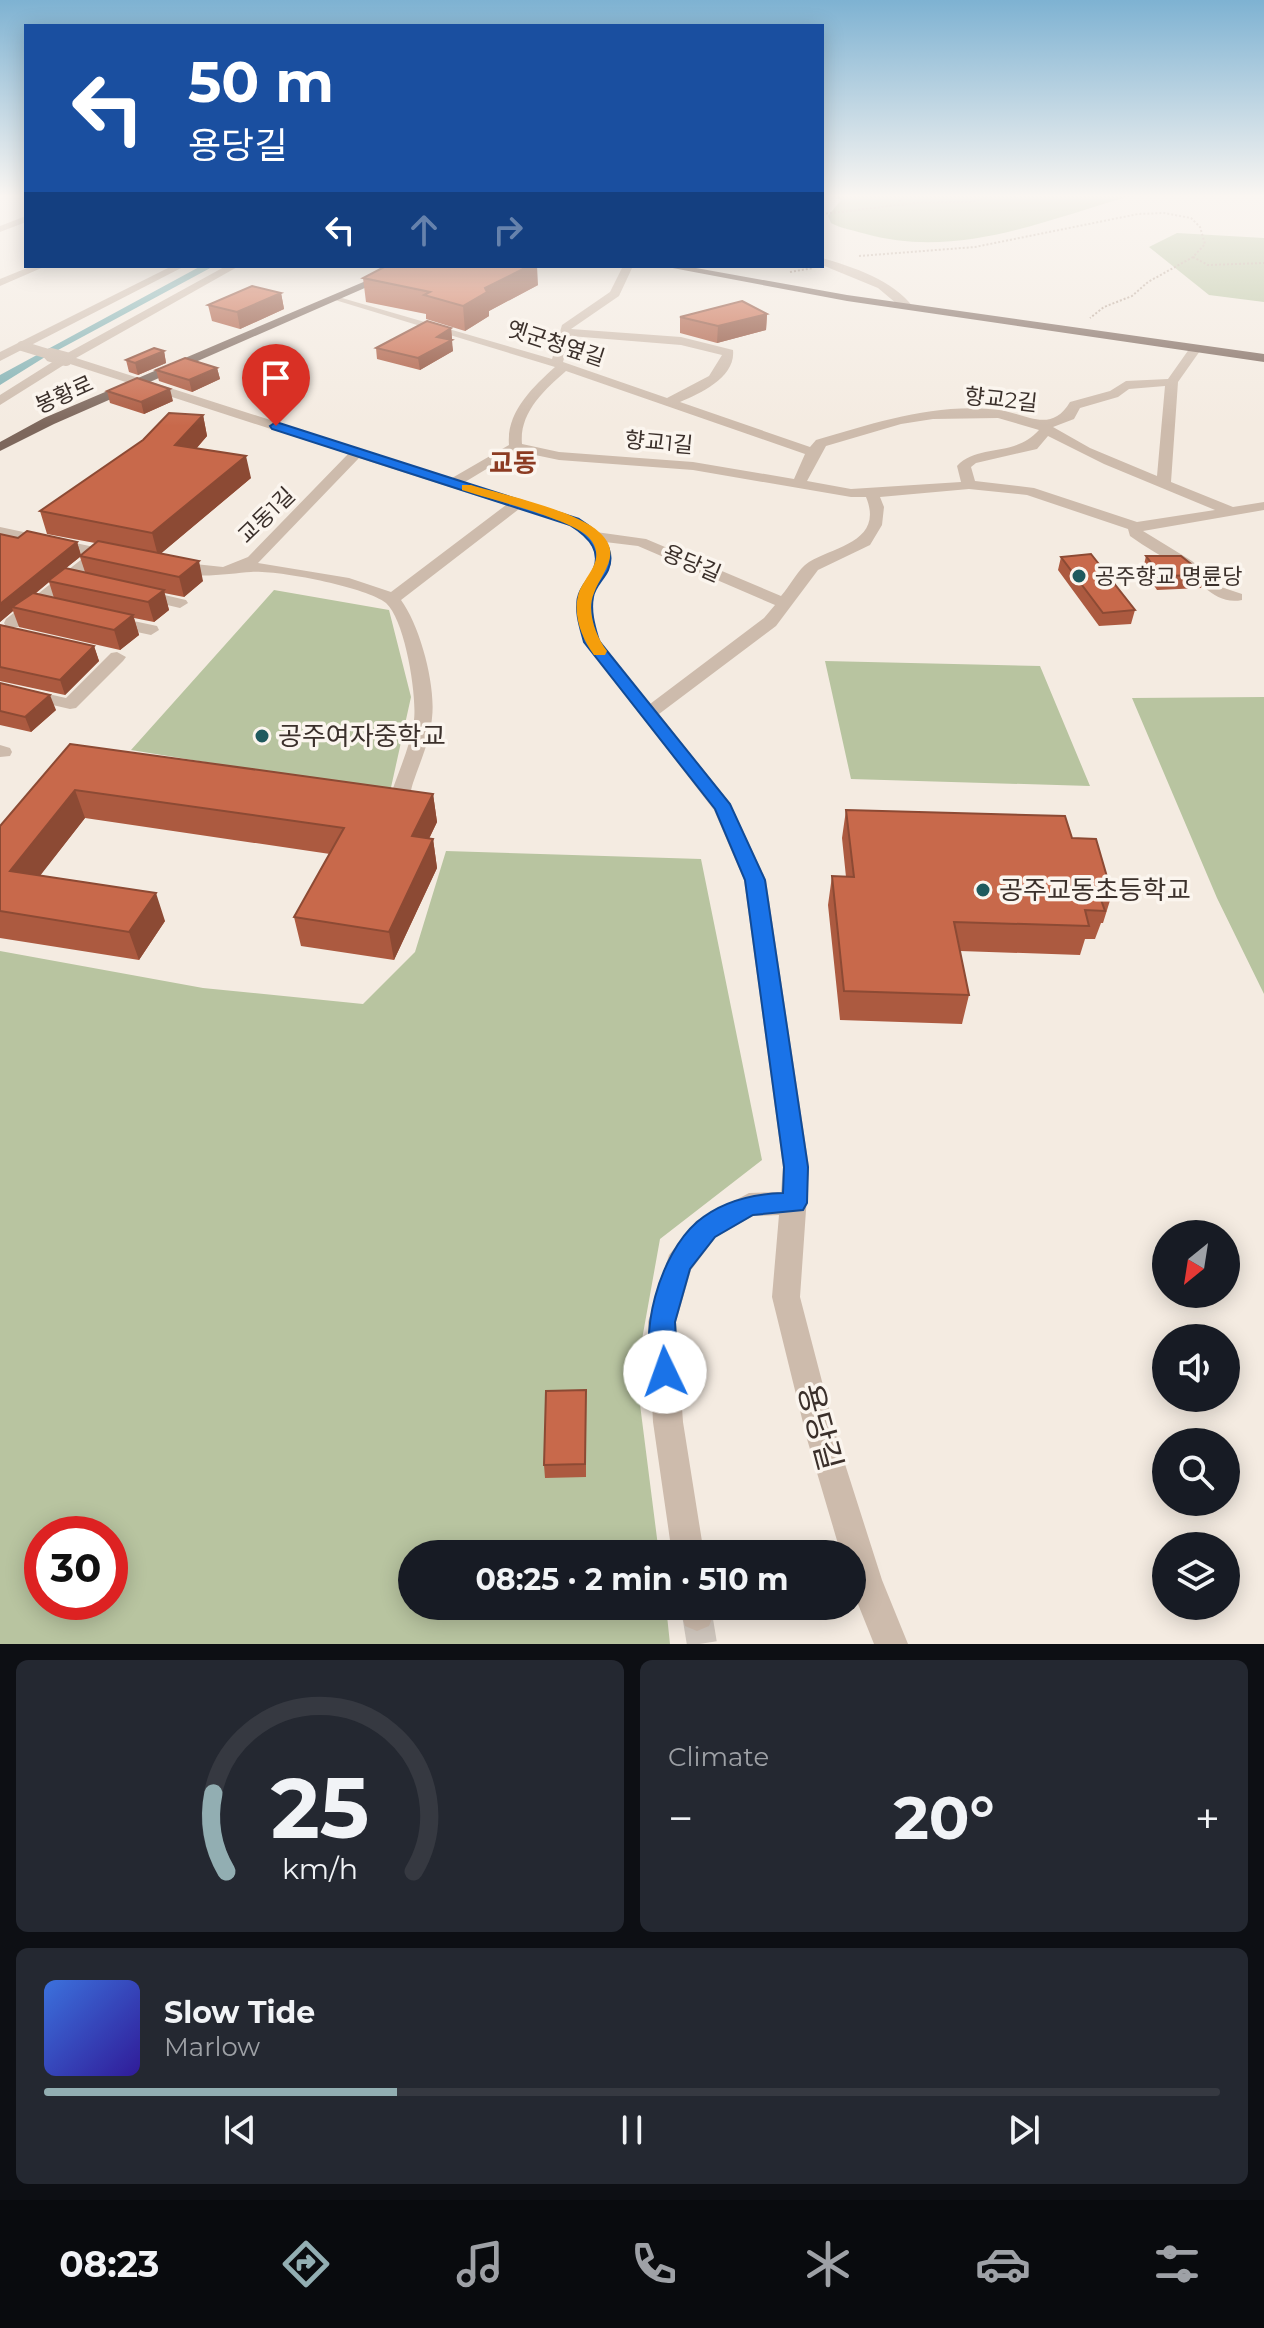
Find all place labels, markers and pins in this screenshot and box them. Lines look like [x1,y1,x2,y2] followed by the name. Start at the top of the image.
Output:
[242,344,310,426] pin
[1095,563,1242,590] place label: 공주향교 명륜당
[1070,567,1088,585] marker: 공주향교 명륜당
[278,720,445,752] place label: 공주여자중학교
[253,727,271,745] marker: 공주여자중학교
[999,874,1190,906] place label: 공주교동초등학교
[974,881,992,899] marker: 공주교동초등학교

